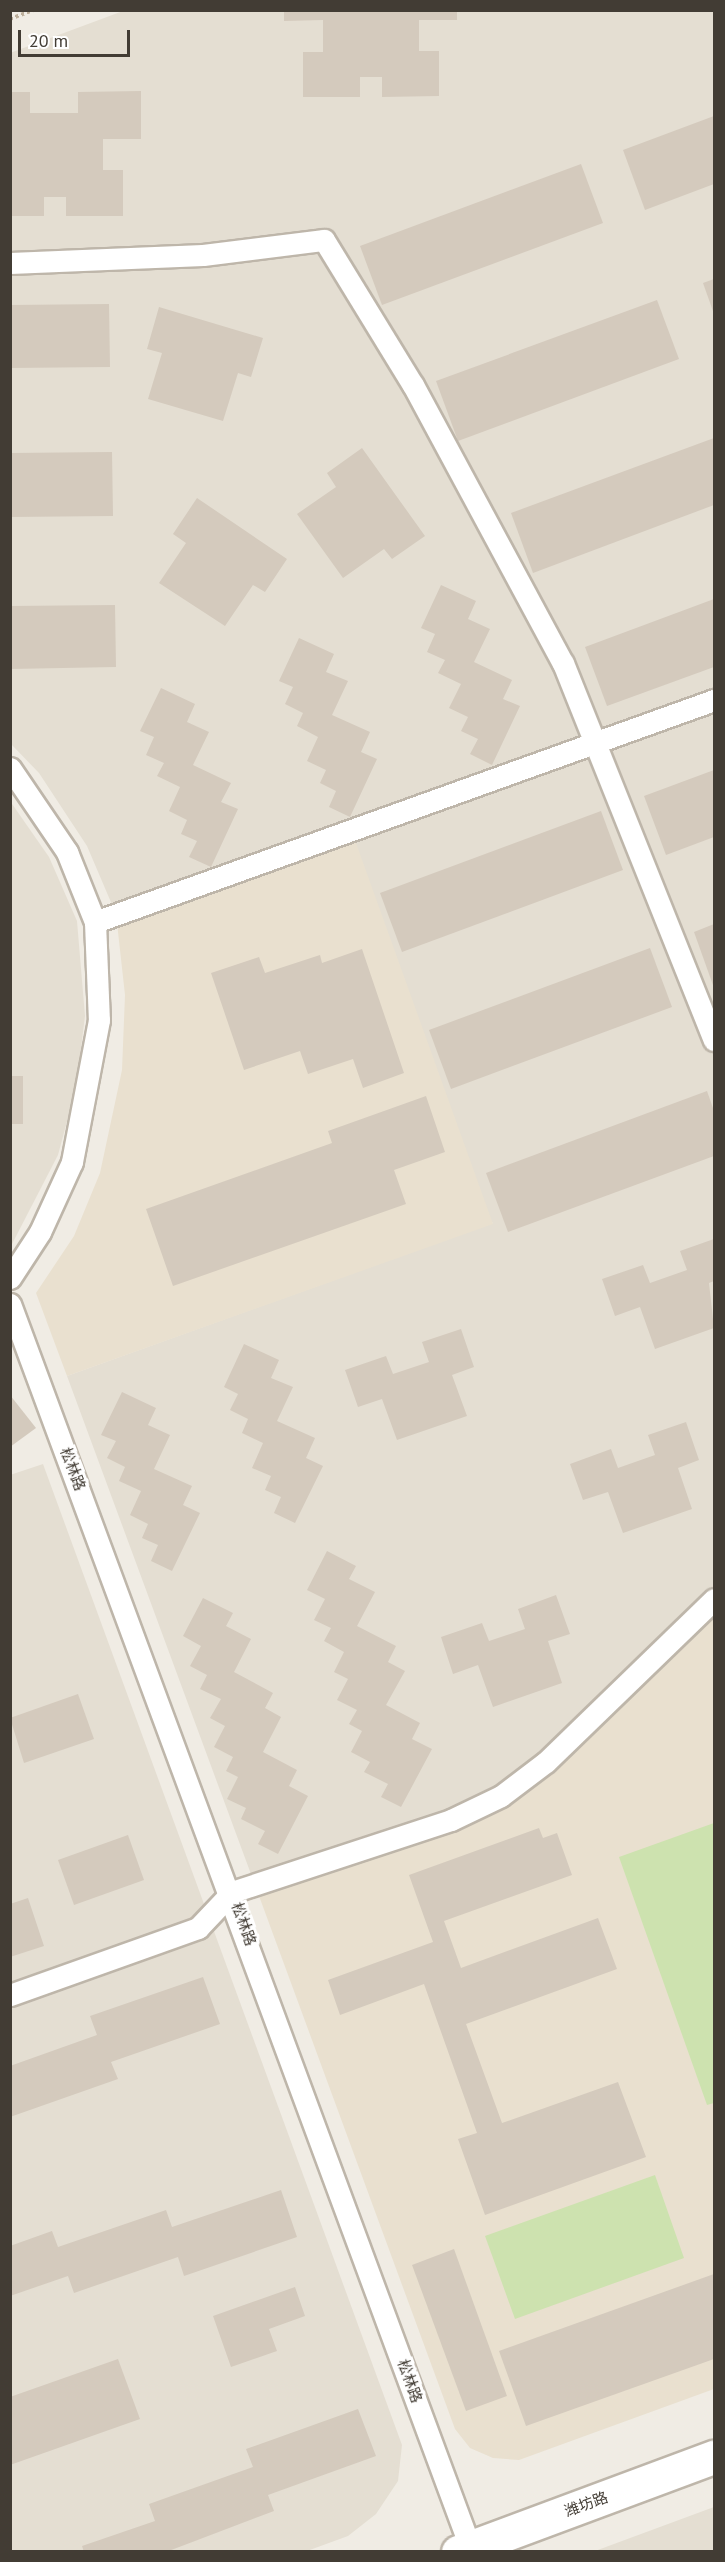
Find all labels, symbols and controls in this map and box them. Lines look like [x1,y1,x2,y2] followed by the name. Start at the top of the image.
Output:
[21,18,134,56] scale bar
[29,29,68,52] text: 20 m
[57,1445,89,1493] street label: 松林路
[228,1900,260,1948] street label: 松林路
[394,2357,426,2405] street label: 松林路
[562,2488,610,2520] street label: 潍坊路

